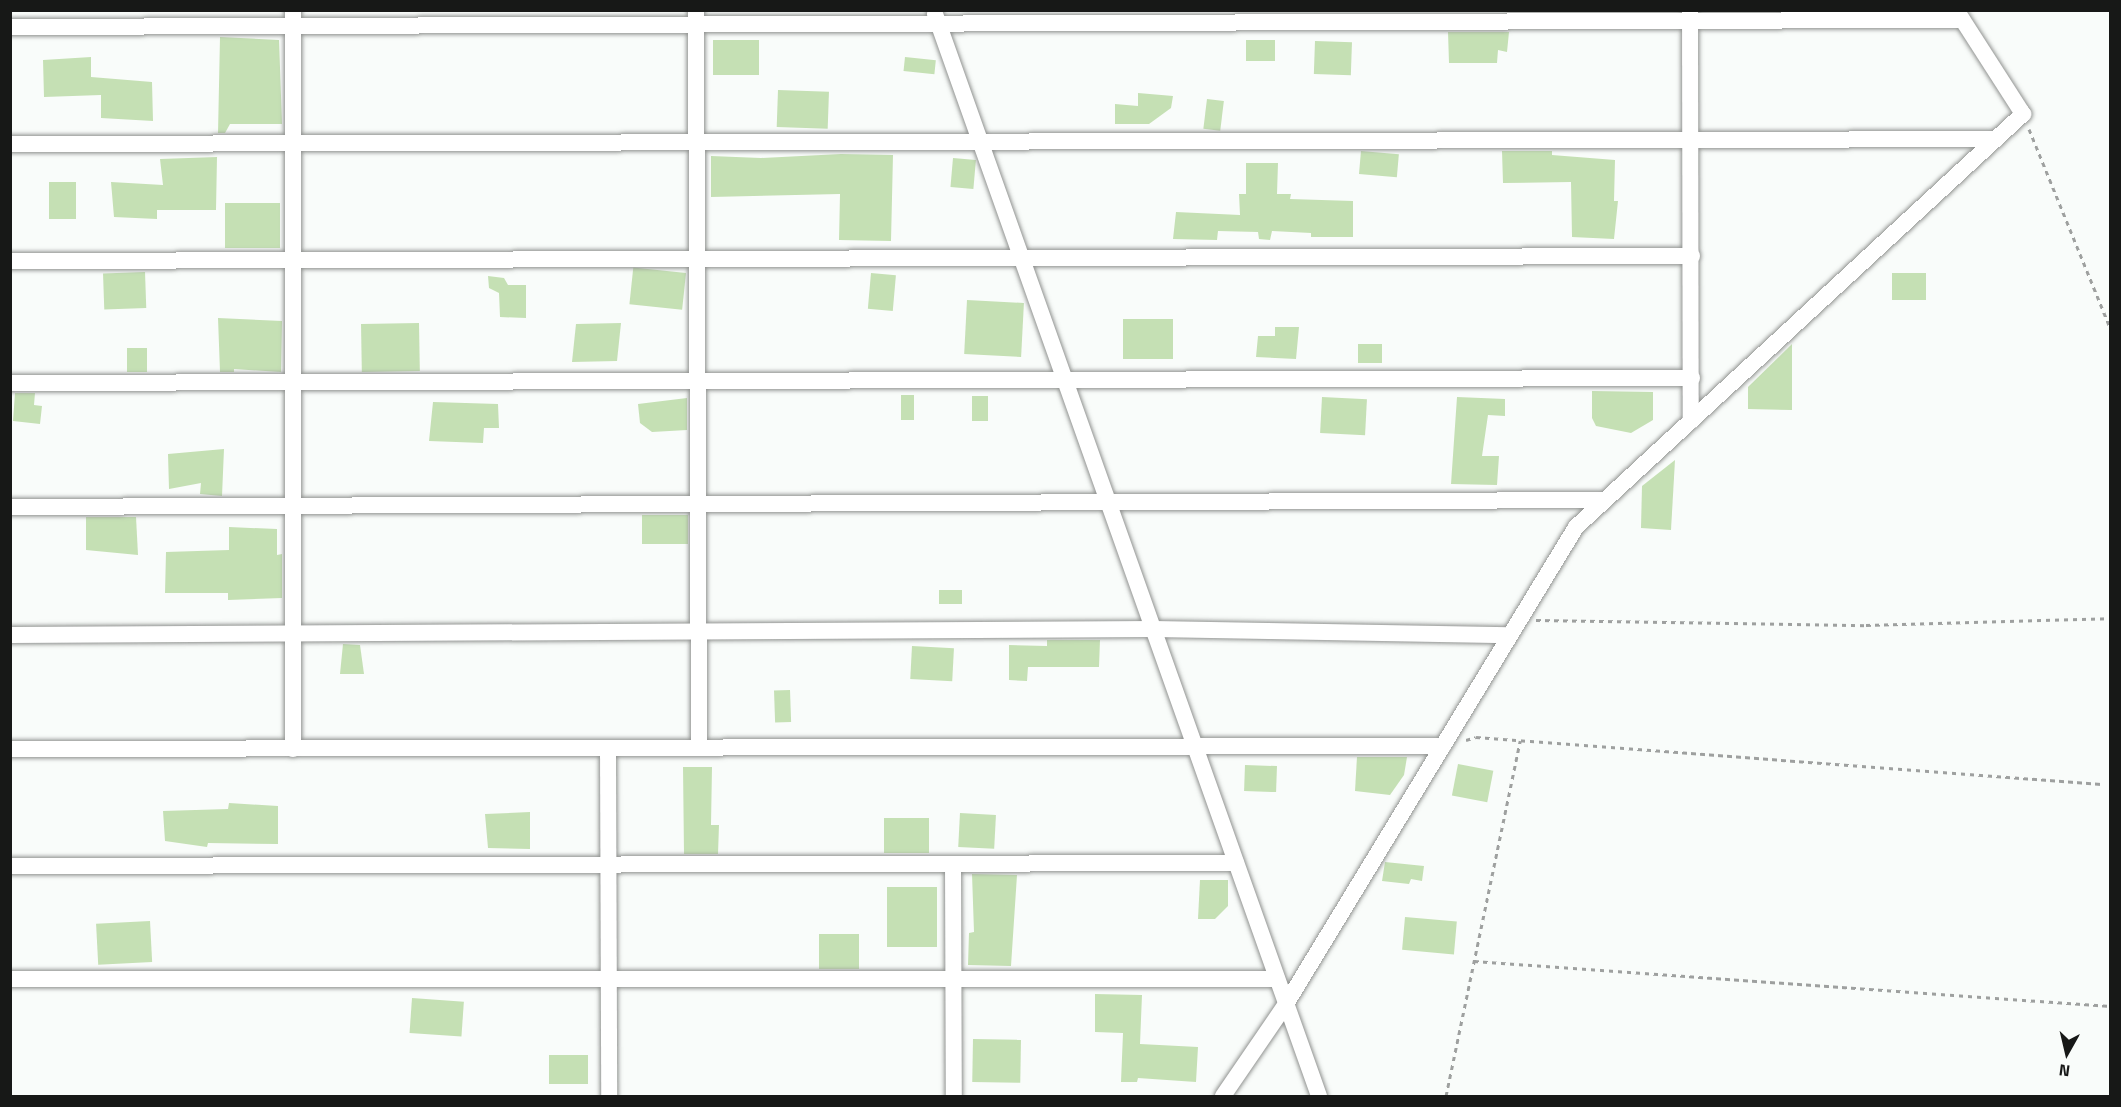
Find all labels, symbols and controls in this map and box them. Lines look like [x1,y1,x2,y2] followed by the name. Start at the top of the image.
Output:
[2037,1023,2097,1083] north arrow
[2057,1058,2072,1083] text: N

